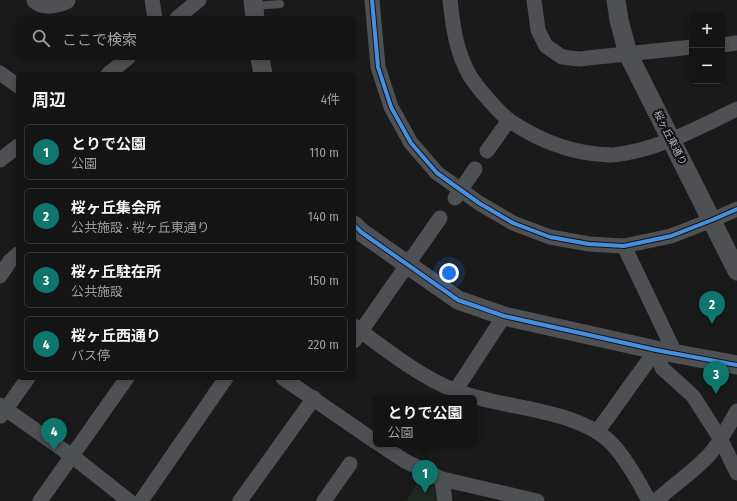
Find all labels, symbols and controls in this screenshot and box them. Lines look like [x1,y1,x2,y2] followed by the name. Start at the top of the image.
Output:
[689,12,725,84] map controls
[689,12,725,48] button: +
[16,16,356,60] search box
[30,27,52,49] icon: search
[62,31,137,49] text: ここで検索
[689,48,725,84] button: −
[32,90,66,111] text: 周辺
[321,92,340,107] text: 4件
[651,109,689,167] street label: 桜ヶ丘東通り
[71,135,146,153] text: とりで公園
[43,145,49,160] text: 1
[309,145,339,160] text: 110 m
[71,156,97,171] text: 公園
[71,199,161,217] text: 桜ヶ丘集会所
[43,209,49,224] text: 2
[308,209,339,224] text: 140 m
[71,220,210,235] text: 公共施設 · 桜ヶ丘東通り
[71,263,161,281] text: 桜ヶ丘駐在所
[439,263,459,283] your location
[43,273,49,288] text: 3
[308,273,339,288] text: 150 m
[71,284,123,299] text: 公共施設
[699,291,725,324] pin: 2
[71,327,161,345] text: 桜ヶ丘西通り
[43,337,49,352] text: 4
[308,337,339,352] text: 220 m
[71,348,110,363] text: バス停
[703,361,729,394] pin: 3
[373,395,477,447] popup
[387,404,463,422] text: とりで公園
[41,418,67,451] pin: 4
[387,425,414,440] text: 公園
[412,460,438,493] pin: 1

